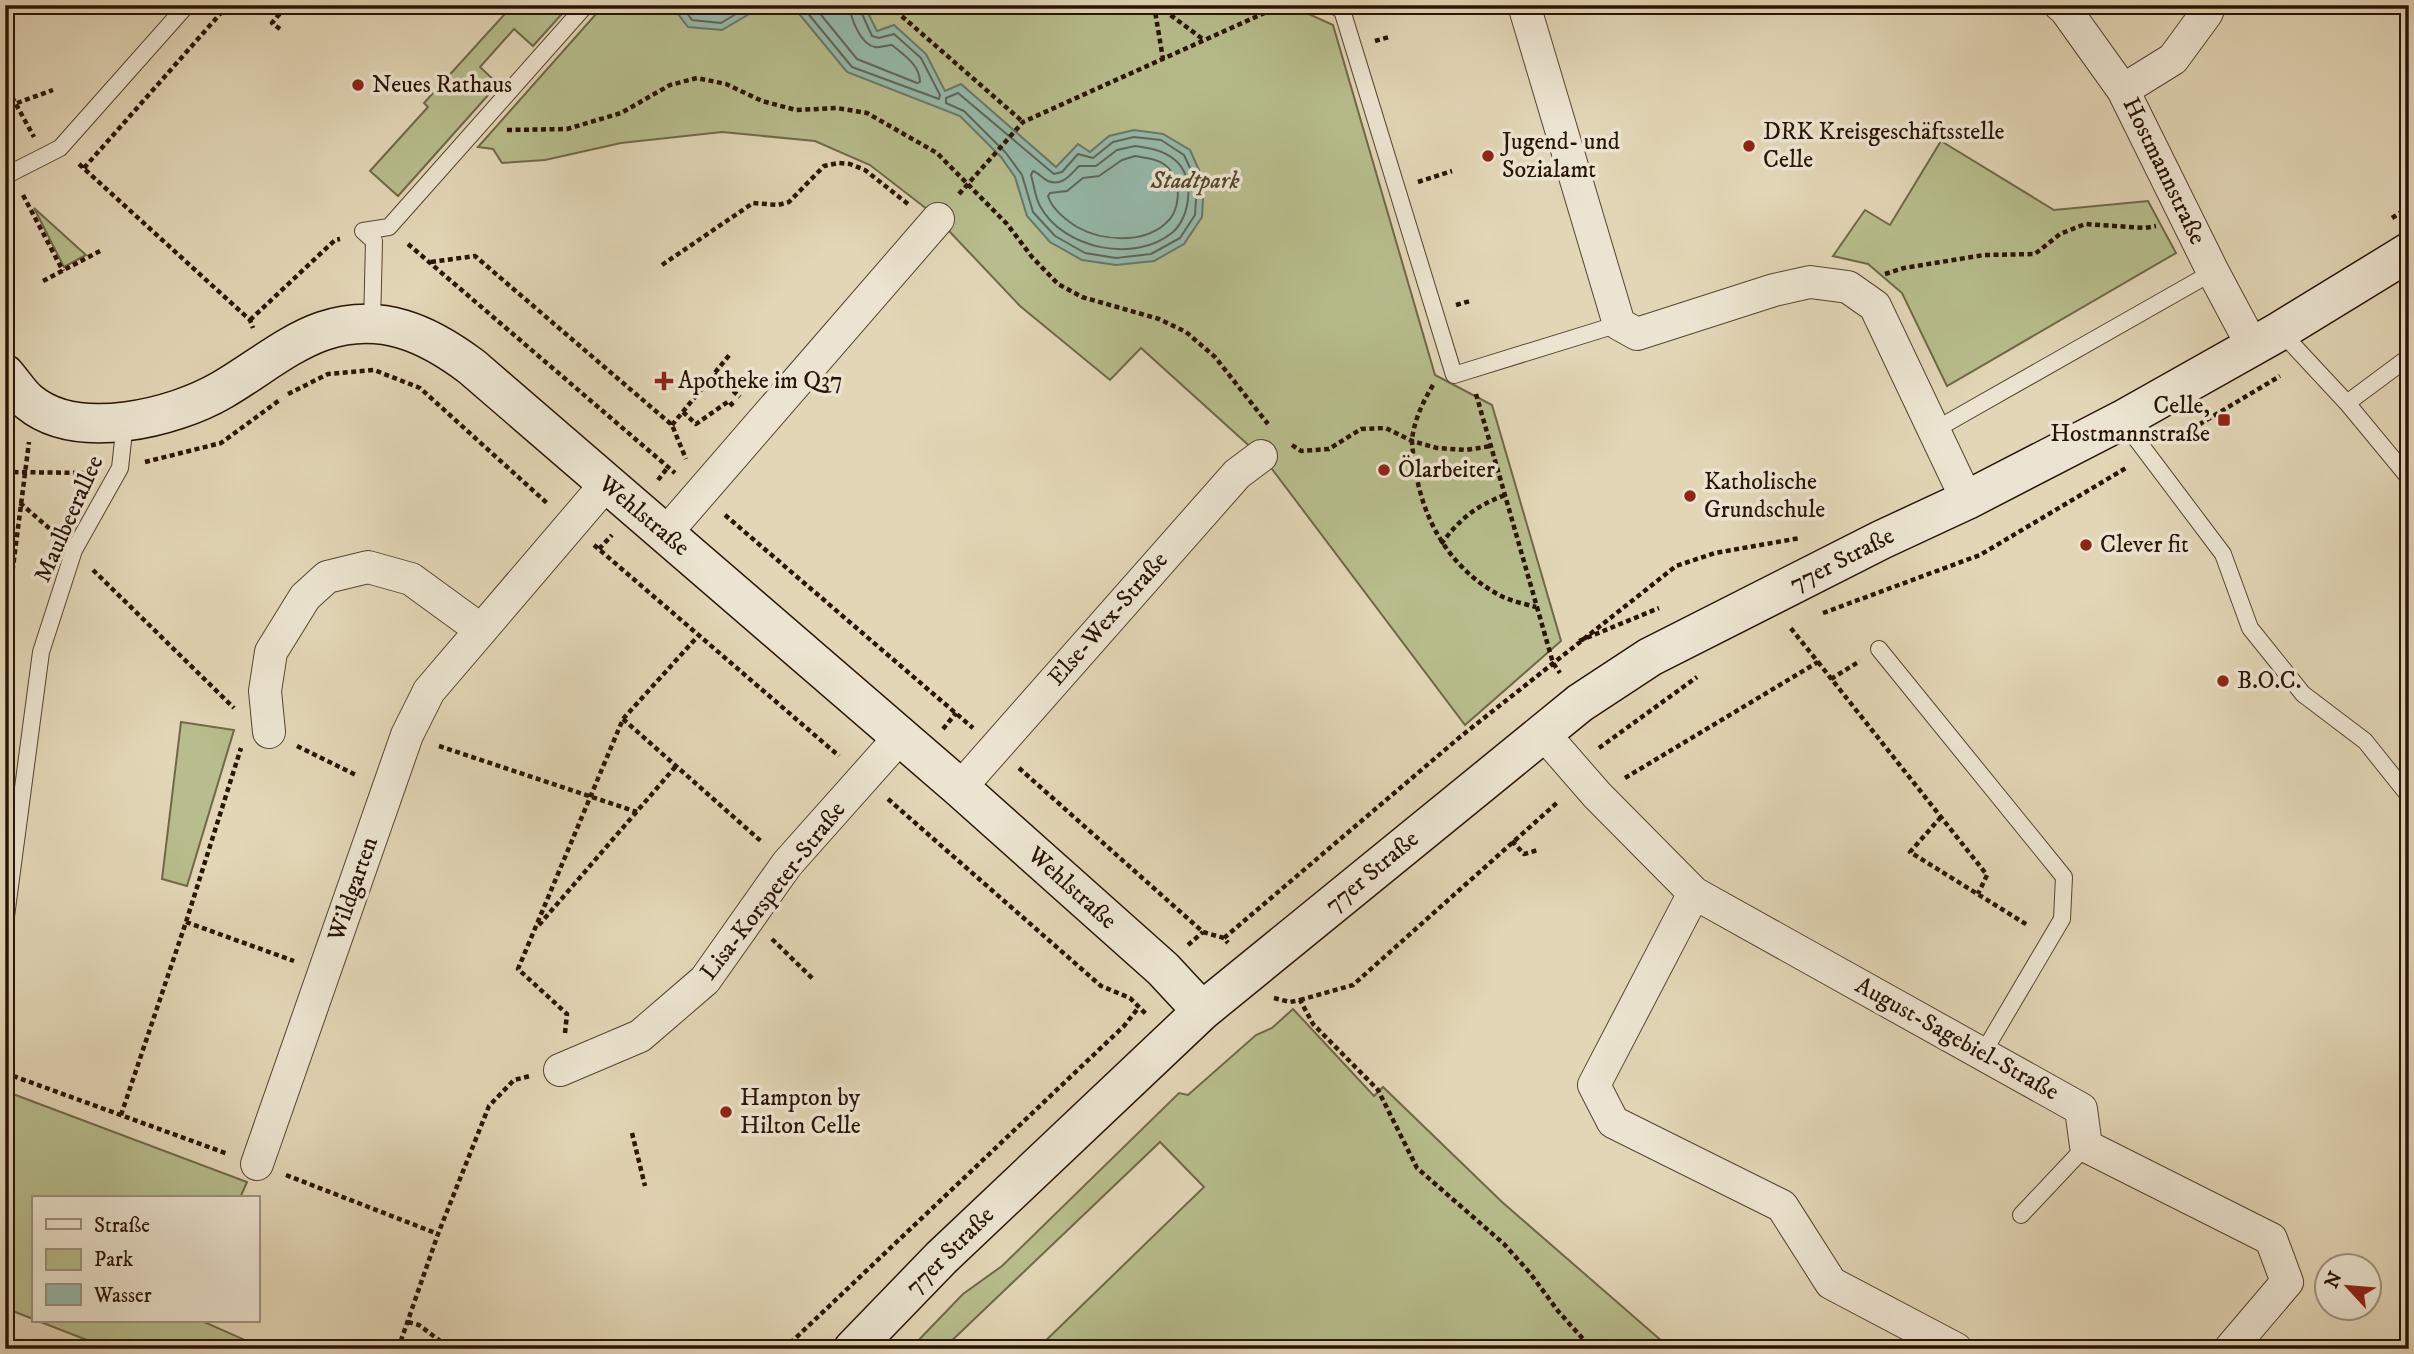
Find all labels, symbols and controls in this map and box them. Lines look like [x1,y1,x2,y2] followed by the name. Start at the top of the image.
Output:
[372,70,512,100] place label: Neues Rathaus
[350,77,366,93] marker: Neues Rathaus
[2116,93,2213,249] street label: Hostmannstraße
[1763,117,2005,175] place label: DRK Kreisgeschäftsstelle Celle
[1500,127,1620,185] place label: Jugend- und Sozialamt
[1741,138,1757,154] marker: DRK Kreisgeschäftsstelle Celle
[1480,148,1496,164] marker: Jugend- und Sozialamt
[1150,166,1239,196] park label: Stadtpark
[678,366,843,396] place label: Apotheke im Q37
[656,373,672,389] marker: Apotheke im Q37
[2050,391,2210,449] place label: Celle, Hostmannstraße
[2216,412,2232,428] marker: Celle, Hostmannstraße
[28,451,110,587] street label: Maulbeerallee
[1398,455,1495,485] place label: Ölarbeiter
[1376,462,1392,478] marker: Ölarbeiter
[1704,467,1825,525] place label: Katholische Grundschule
[592,469,696,563] street label: Wehlstraße
[1682,488,1698,504] marker: Katholische Grundschule
[1785,521,1899,599] street label: 77er Straße
[2100,530,2189,560] place label: Clever fit
[2078,537,2094,553] marker: Clever fit
[1042,546,1174,692] street label: Else-Wex-Straße
[2237,666,2301,696] place label: B.O.C.
[2215,673,2231,689] marker: B.O.C.
[694,796,852,986] street label: Lisa-Korspeter-Straße
[1319,824,1425,920] street label: 77er Straße
[321,832,385,946] street label: Wildgarten
[1020,839,1123,936] street label: Wehlstraße
[1850,971,2064,1107] street label: August-Sagebiel-Straße
[740,1083,861,1141] place label: Hampton by Hilton Celle
[718,1104,734,1120] marker: Hampton by Hilton Celle
[32,1196,259,1322] legend
[899,1200,1001,1302] street label: 77er Straße
[94,1213,150,1239] text: Straße
[94,1247,134,1273] text: Park
[2312,1252,2382,1322] north arrow
[2320,1268,2348,1292] text: N
[93,1283,152,1309] text: Wasser

